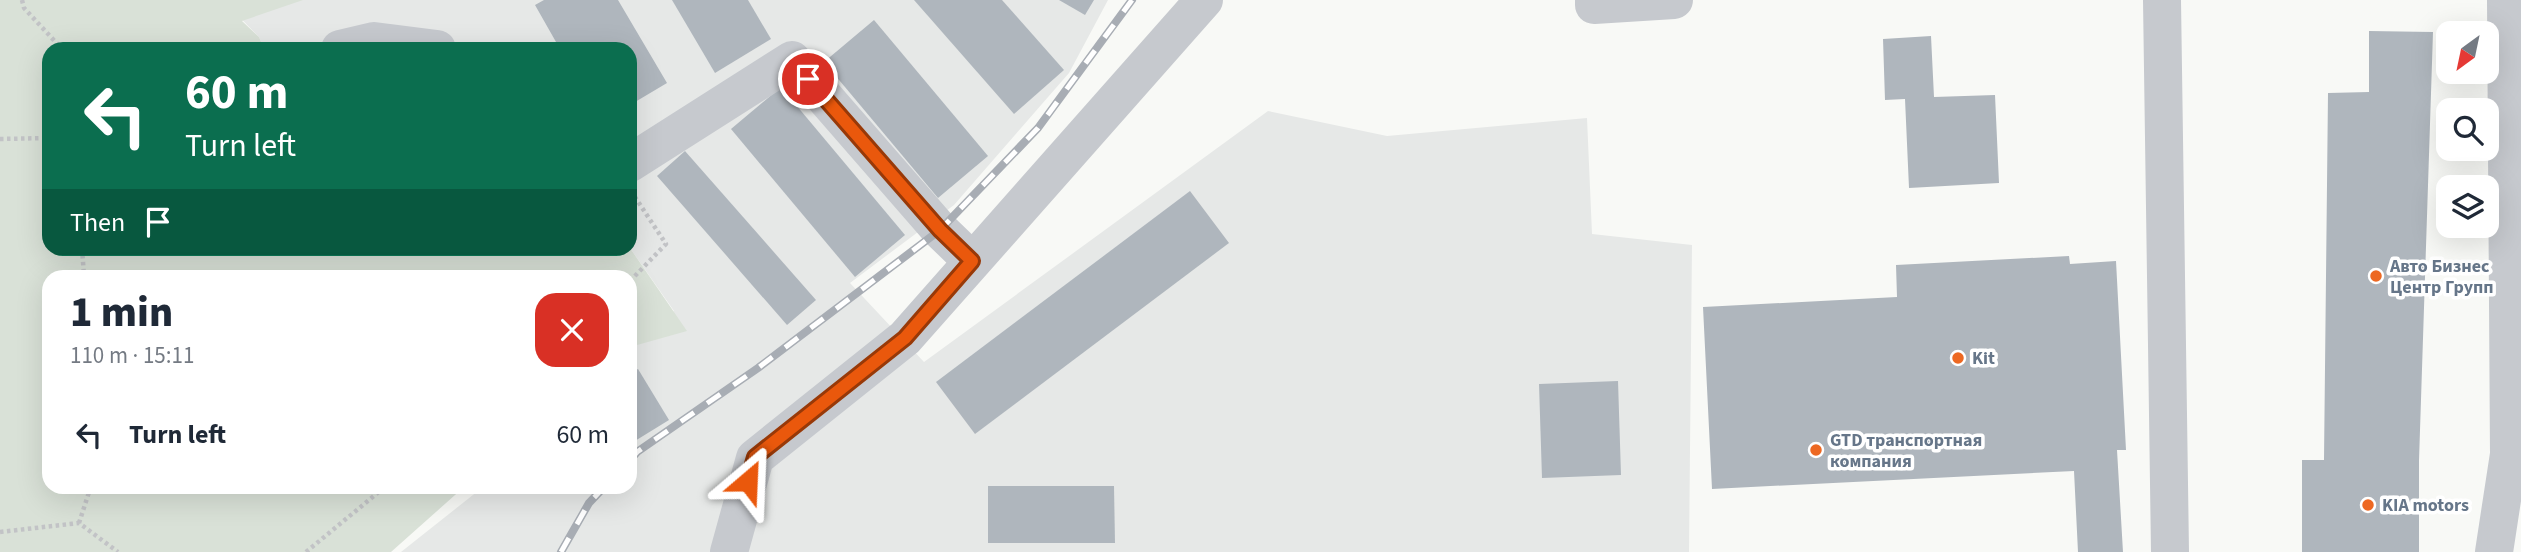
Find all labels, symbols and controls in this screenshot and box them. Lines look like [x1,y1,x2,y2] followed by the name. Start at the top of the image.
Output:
[2436,21,2499,84] north arrow
[2436,21,2499,238] map controls
[778,49,838,109] pin
[185,58,289,128] text: 60 m
[789,60,827,98] icon: arrive
[70,70,161,161] icon: left
[2436,98,2499,161] button: search
[185,123,296,169] text: Turn left
[2436,175,2499,238] button: layers
[139,203,177,241] icon: arrive
[70,204,125,241] text: Then
[2389,254,2494,300] place label: Авто Бизнес Центр Групп
[2368,268,2384,284] marker: Авто Бизнес Центр Групп
[70,283,173,343] text: 1 min
[535,293,609,367] button: close
[70,339,194,372] text: 110 m · 15:11
[1972,346,1995,371] place label: Kit
[1950,350,1966,366] marker: Kit
[70,416,108,454] icon: left
[129,416,226,453] text: Turn left
[556,416,609,453] text: 60 m
[1830,428,1982,474] place label: GTD транспортная компания
[1808,442,1824,458] marker: GTD транспортная компания
[711,444,785,518] position arrow
[2382,493,2469,518] place label: KIA motors
[2360,497,2376,513] marker: KIA motors

